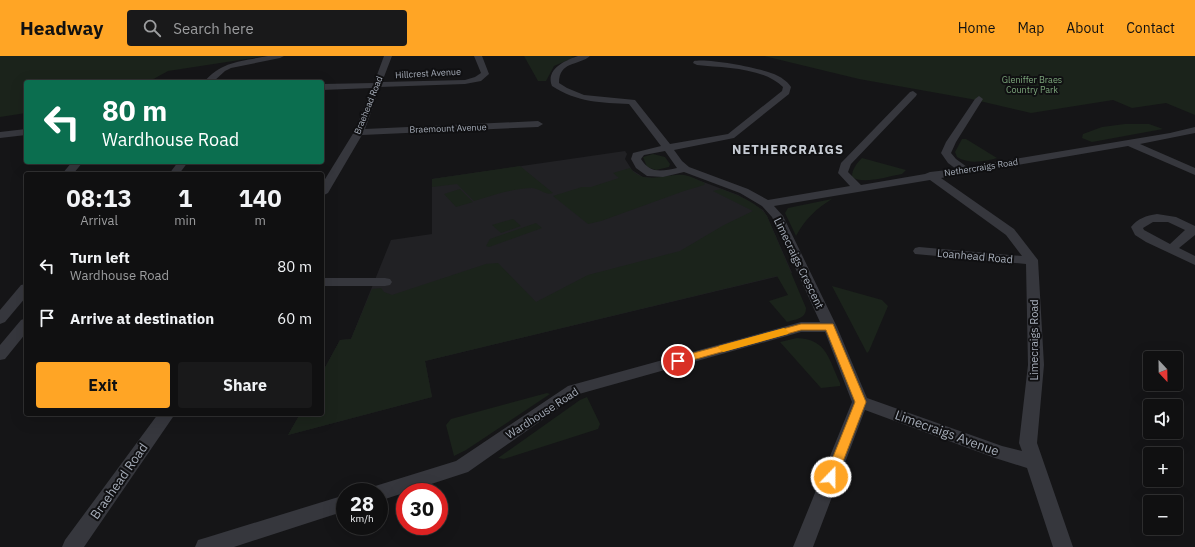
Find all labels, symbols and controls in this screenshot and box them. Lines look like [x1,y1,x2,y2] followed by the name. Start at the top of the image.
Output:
[127,10,407,46] search box
[20,16,103,40] text: Headway
[141,17,163,39] icon: search
[173,19,254,38] text: Search here
[958,19,995,37] text: Home
[1017,19,1044,37] text: Map
[1066,19,1104,37] text: About
[1126,19,1175,37] text: Contact
[395,66,461,80] street label: Hillcrest Avenue
[351,74,385,136] street label: Braehead Road
[1002,74,1062,95] park label: Gleniffer Braes Country Park
[102,92,167,129] text: 80 m
[36,96,88,148] icon: left
[409,121,487,135] street label: Braemount Avenue
[102,128,239,151] text: Wardhouse Road
[732,141,844,158] district label: NETHERCRAIGS
[943,156,1019,178] street label: Nethercraigs Road
[66,182,132,214] text: 08:13
[178,182,192,214] text: 1
[238,182,282,214] text: 140
[80,212,118,229] text: Arrival
[174,212,196,229] text: min
[254,212,266,229] text: m
[771,215,827,311] street label: Limecraigs Crescent
[936,246,1014,266] street label: Loanhead Road
[70,248,130,267] text: Turn left
[36,255,58,277] icon: left
[277,257,312,276] text: 80 m
[70,267,169,284] text: Wardhouse Road
[1027,299,1041,381] street label: Limecraigs Road
[36,307,58,329] icon: arrive
[70,309,214,328] text: Arrive at destination
[277,309,312,328] text: 60 m
[661,344,695,378] pin
[667,350,689,372] icon: arrive
[1143,351,1183,391] north arrow
[1143,351,1183,535] map controls
[36,362,170,408] button: Exit
[178,362,312,408] button: Share
[503,384,581,442] street label: Wardhouse Road
[1143,399,1183,439] button: sound
[893,406,1001,460] street label: Limecraigs Avenue
[86,440,152,522] street label: Braehead Road
[1143,447,1183,487] button: +
[810,456,852,498] position arrow
[396,483,448,535] speed limit sign: 30
[350,490,374,517] text: 28
[1143,495,1183,535] button: −
[350,512,374,525] text: km/h

